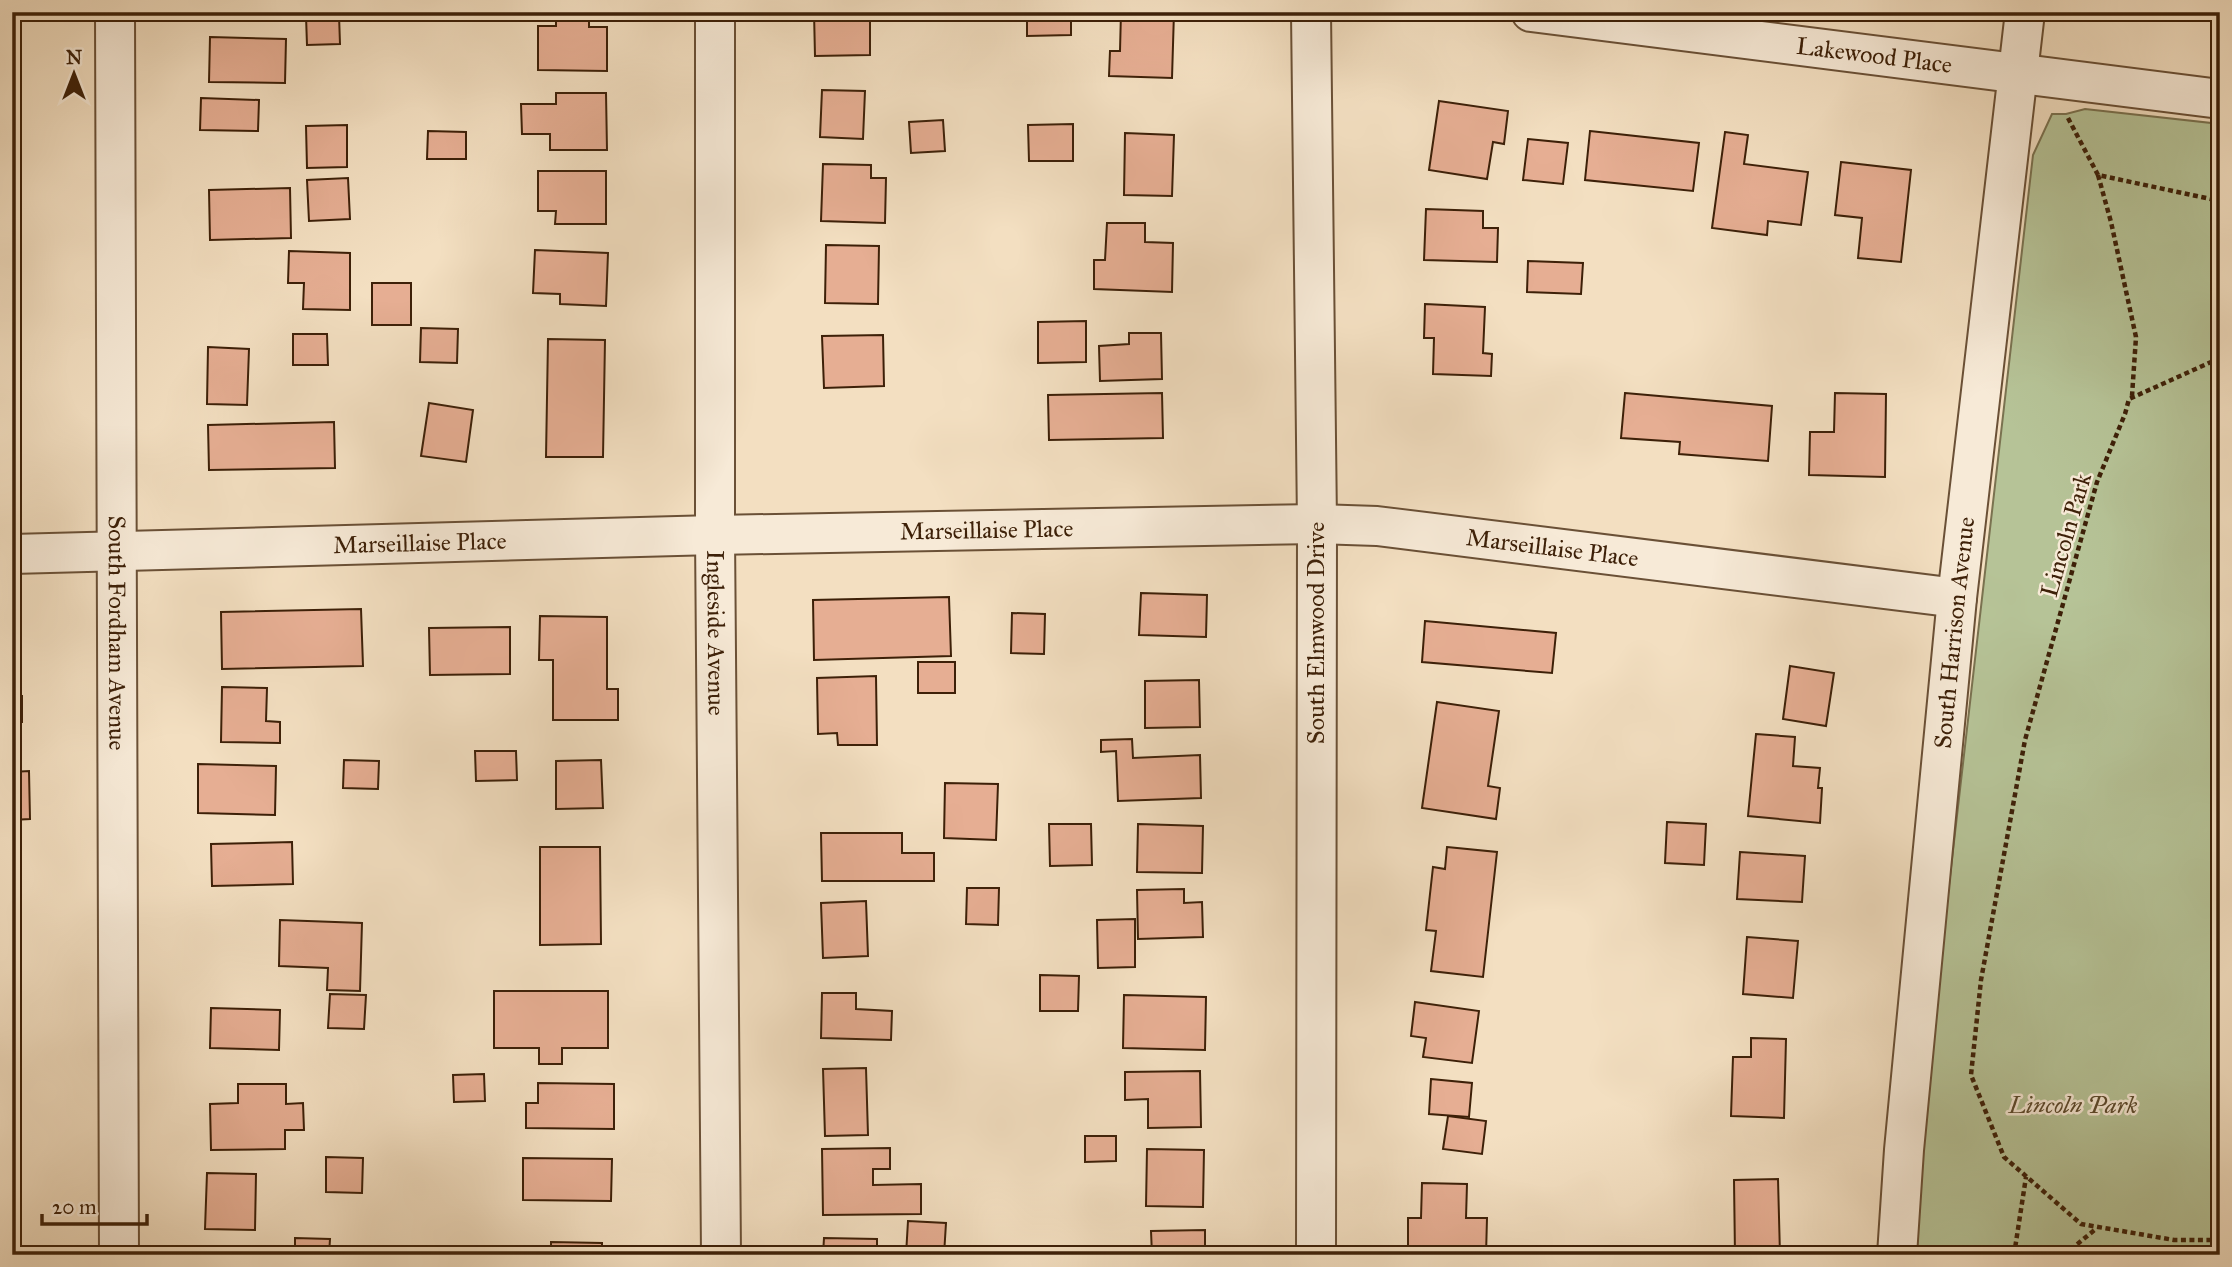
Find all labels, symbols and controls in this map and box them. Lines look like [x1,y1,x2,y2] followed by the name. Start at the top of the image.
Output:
[1795,31,1954,80] street label: Lakewood Place
[38,38,108,108] north arrow
[66,46,82,69] text: N
[2034,469,2098,600] street label: Lincoln Park
[900,513,1074,547] street label: Marseillaise Place
[102,515,132,751] street label: South Fordham Avenue
[1928,515,1981,750] street label: South Harrison Avenue
[1301,522,1331,744] street label: South Elmwood Drive
[1464,522,1640,573] street label: Marseillaise Place
[333,526,507,560] street label: Marseillaise Place
[700,550,732,716] street label: Ingleside Avenue
[2008,1090,2138,1120] park label: Lincoln Park
[42,1183,147,1227] scale bar
[52,1194,97,1220] text: 20 m

